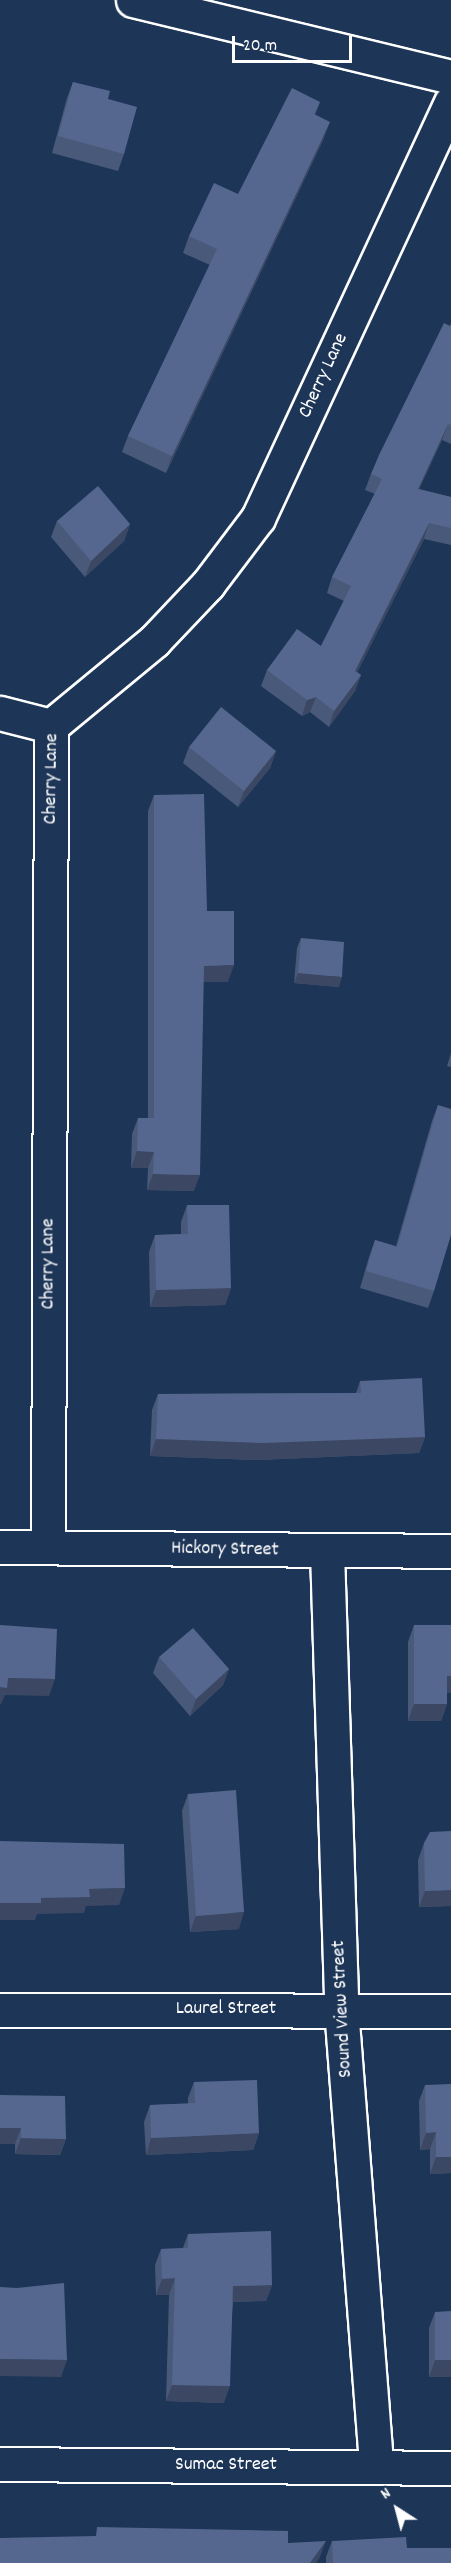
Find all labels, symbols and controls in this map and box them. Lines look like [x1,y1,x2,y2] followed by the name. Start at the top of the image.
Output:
[235,24,355,62] scale bar
[243,34,277,59] text: 20 m
[294,330,354,422] street label: Cherry Lane
[39,733,65,825] street label: Cherry Lane
[37,1219,61,1309] street label: Cherry Lane
[171,1537,279,1563] street label: Hickory Street
[327,1940,359,2078] street label: Sound View Street
[176,1997,276,2021] street label: Laurel Street
[175,2453,277,2477] street label: Sumac Street
[367,2479,427,2539] north arrow
[376,2482,396,2506] text: N

